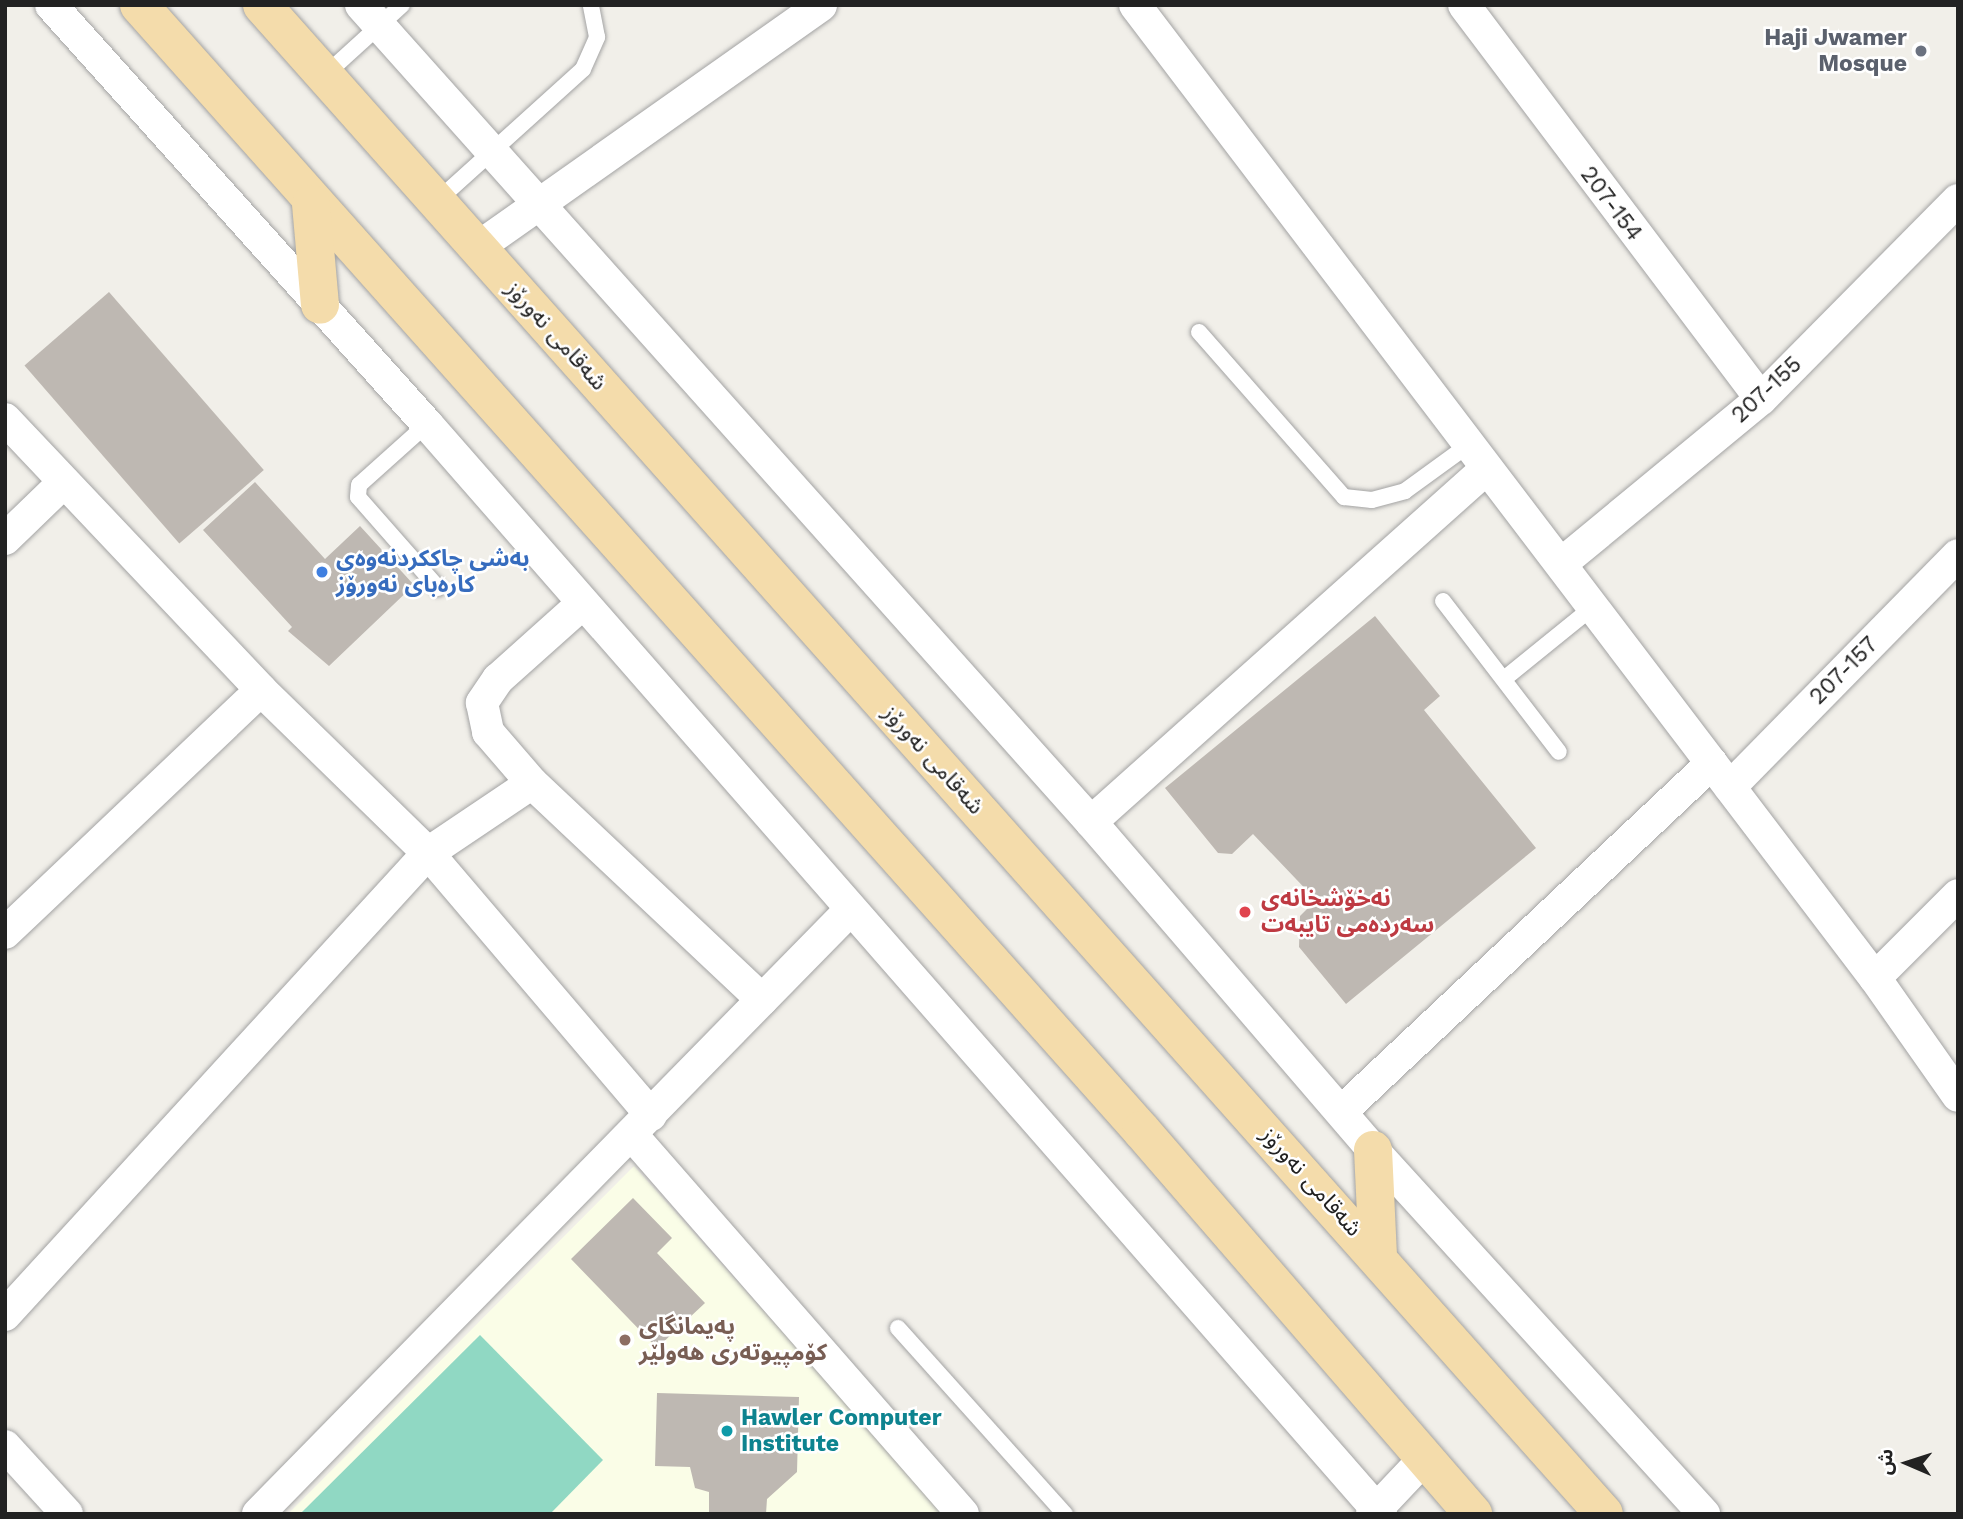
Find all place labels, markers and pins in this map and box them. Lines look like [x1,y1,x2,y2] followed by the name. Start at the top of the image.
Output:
[1764,24,1907,78] place label: Haji Jwamer Mosque
[1913,43,1929,59] marker: Haji Jwamer Mosque
[336,545,530,599] place label: به‌شی چاككردنه‌وه‌ی كاره‌بای نه‌ورۆز
[314,564,330,580] marker: به‌شی چاككردنه‌وه‌ی كاره‌بای نه‌ورۆز
[1261,885,1434,939] place label: نەخۆشخانەی سەردەمی تایبەت
[1235,902,1255,922] marker: نەخۆشخانەی سەردەمی تایبەت
[639,1313,827,1367] place label: پەیمانگای کۆمپیوتەری هەولێر
[617,1332,633,1348] marker: پەیمانگای کۆمپیوتەری هەولێر
[741,1404,942,1458] place label: Hawler Computer Institute
[719,1423,735,1439] marker: Hawler Computer Institute

